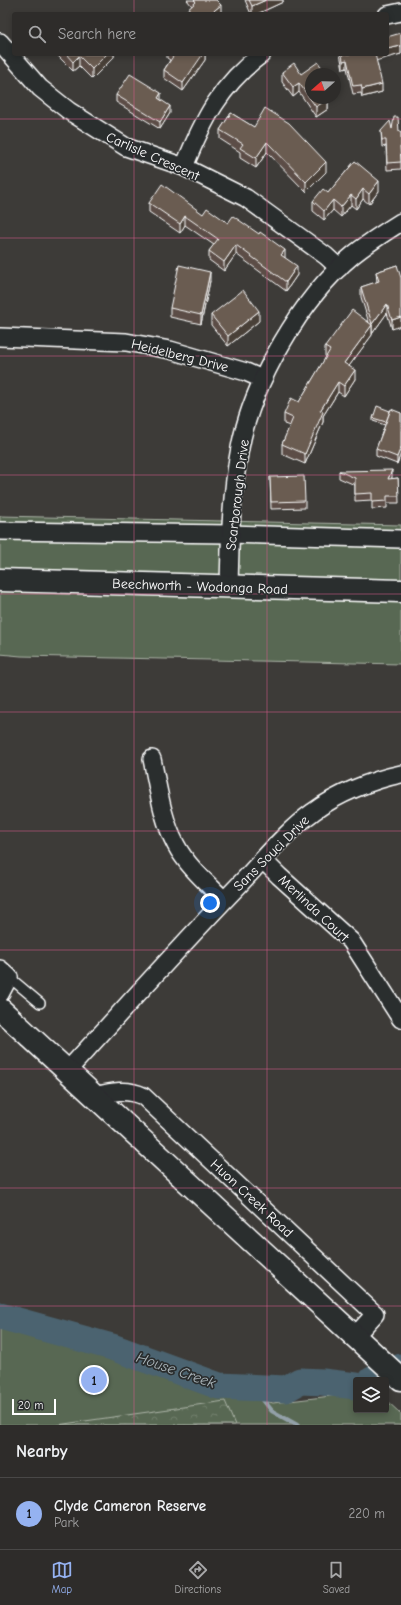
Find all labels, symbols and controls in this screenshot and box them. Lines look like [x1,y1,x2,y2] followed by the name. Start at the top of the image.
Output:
[12,12,389,56] search box
[26,23,48,45] icon: search
[58,25,136,43] text: Search here
[305,68,341,104] north arrow
[103,128,203,185] street label: Carlisle Crescent
[129,335,230,376] street label: Heidelberg Drive
[222,439,253,552] street label: Scarborough Drive
[112,575,288,598] street label: Beechworth - Wodonga Road
[230,812,313,895] street label: Sans Souci Drive
[275,871,353,946] street label: Merlinda Court
[200,893,220,913] your location
[207,1156,296,1241] street label: Huon Creek Road
[134,1348,219,1392] water label: House Creek
[81,1365,107,1395] pin: 1
[353,1377,389,1413] map controls
[353,1377,389,1413] button: layers
[12,1397,56,1416] scale bar
[18,1399,43,1412] text: 20 m
[16,1442,67,1461] text: Nearby
[54,1497,206,1515] text: Clyde Cameron Reserve
[26,1506,32,1521] text: 1
[348,1506,385,1521] text: 220 m
[54,1515,79,1530] text: Park
[51,1559,73,1596] tab: Map
[175,1559,221,1596] tab: Directions
[323,1559,350,1596] tab: Saved

